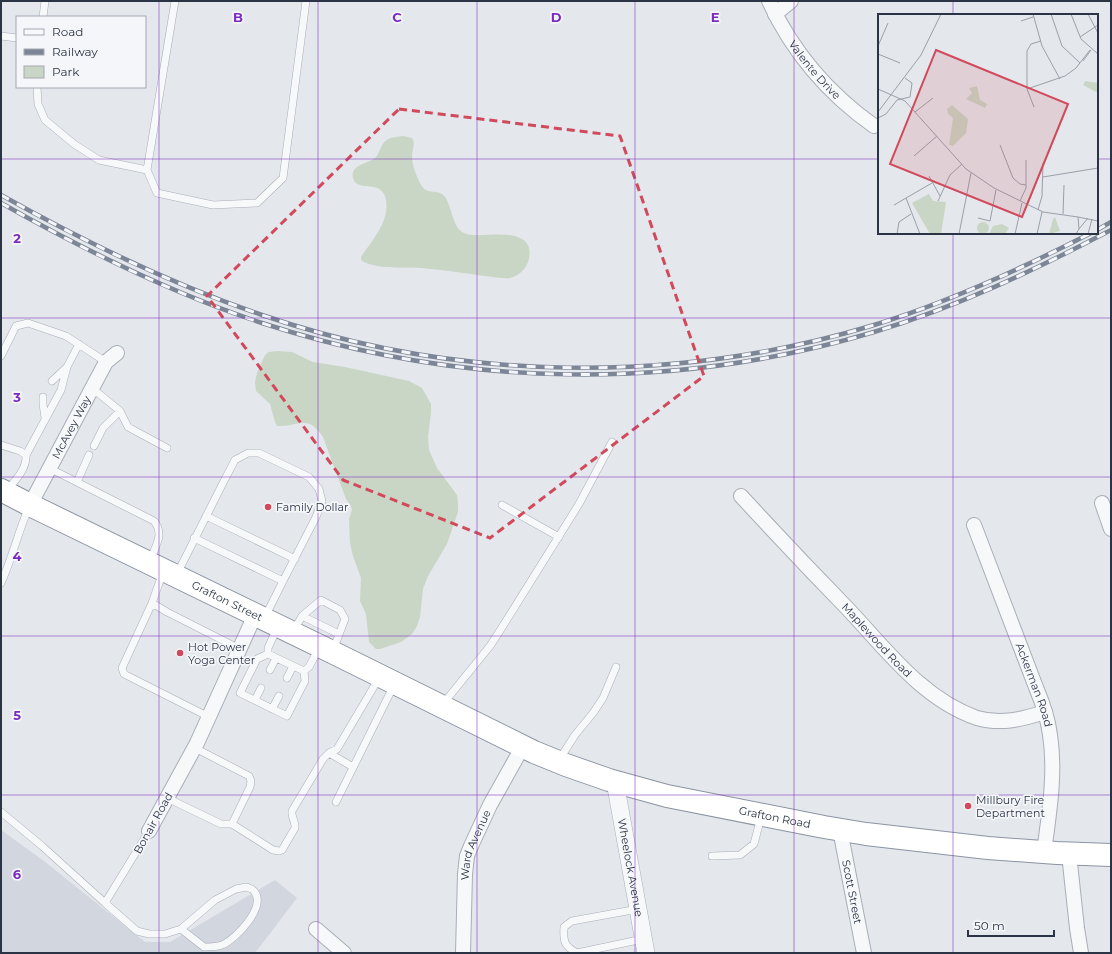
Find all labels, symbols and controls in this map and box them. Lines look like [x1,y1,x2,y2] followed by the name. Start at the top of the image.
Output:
[233,9,243,25] text: B
[392,9,402,25] text: C
[551,9,562,25] text: D
[711,9,720,25] text: E
[878,14,1098,234] inset map
[16,16,146,88] legend
[52,24,83,39] text: Road
[786,37,844,103] street label: Valente Drive
[52,44,98,59] text: Railway
[52,64,80,79] text: Park
[13,230,21,246] text: 2
[12,389,21,405] text: 3
[49,393,94,461] street label: McAvey Way
[276,500,348,514] place label: Family Dollar
[263,502,273,512] marker: Family Dollar
[13,548,22,564] text: 4
[189,578,266,624] street label: Grafton Street
[839,600,915,680] street label: Maplewood Road
[188,640,255,667] place label: Hot Power Yoga Center
[1013,641,1056,728] street label: Ackerman Road
[175,648,185,658] marker: Hot Power Yoga Center
[13,707,21,723] text: 5
[130,790,176,856] street label: Bonair Road
[976,793,1045,820] place label: Millbury Fire Department
[963,801,973,811] marker: Millbury Fire Department
[738,803,812,831] street label: Grafton Road
[458,807,494,880] street label: Ward Avenue
[615,817,646,918] street label: Wheelock Avenue
[839,859,865,925] street label: Scott Street
[13,866,22,882] text: 6
[968,912,1054,938] scale bar
[974,918,1005,933] text: 50 m

